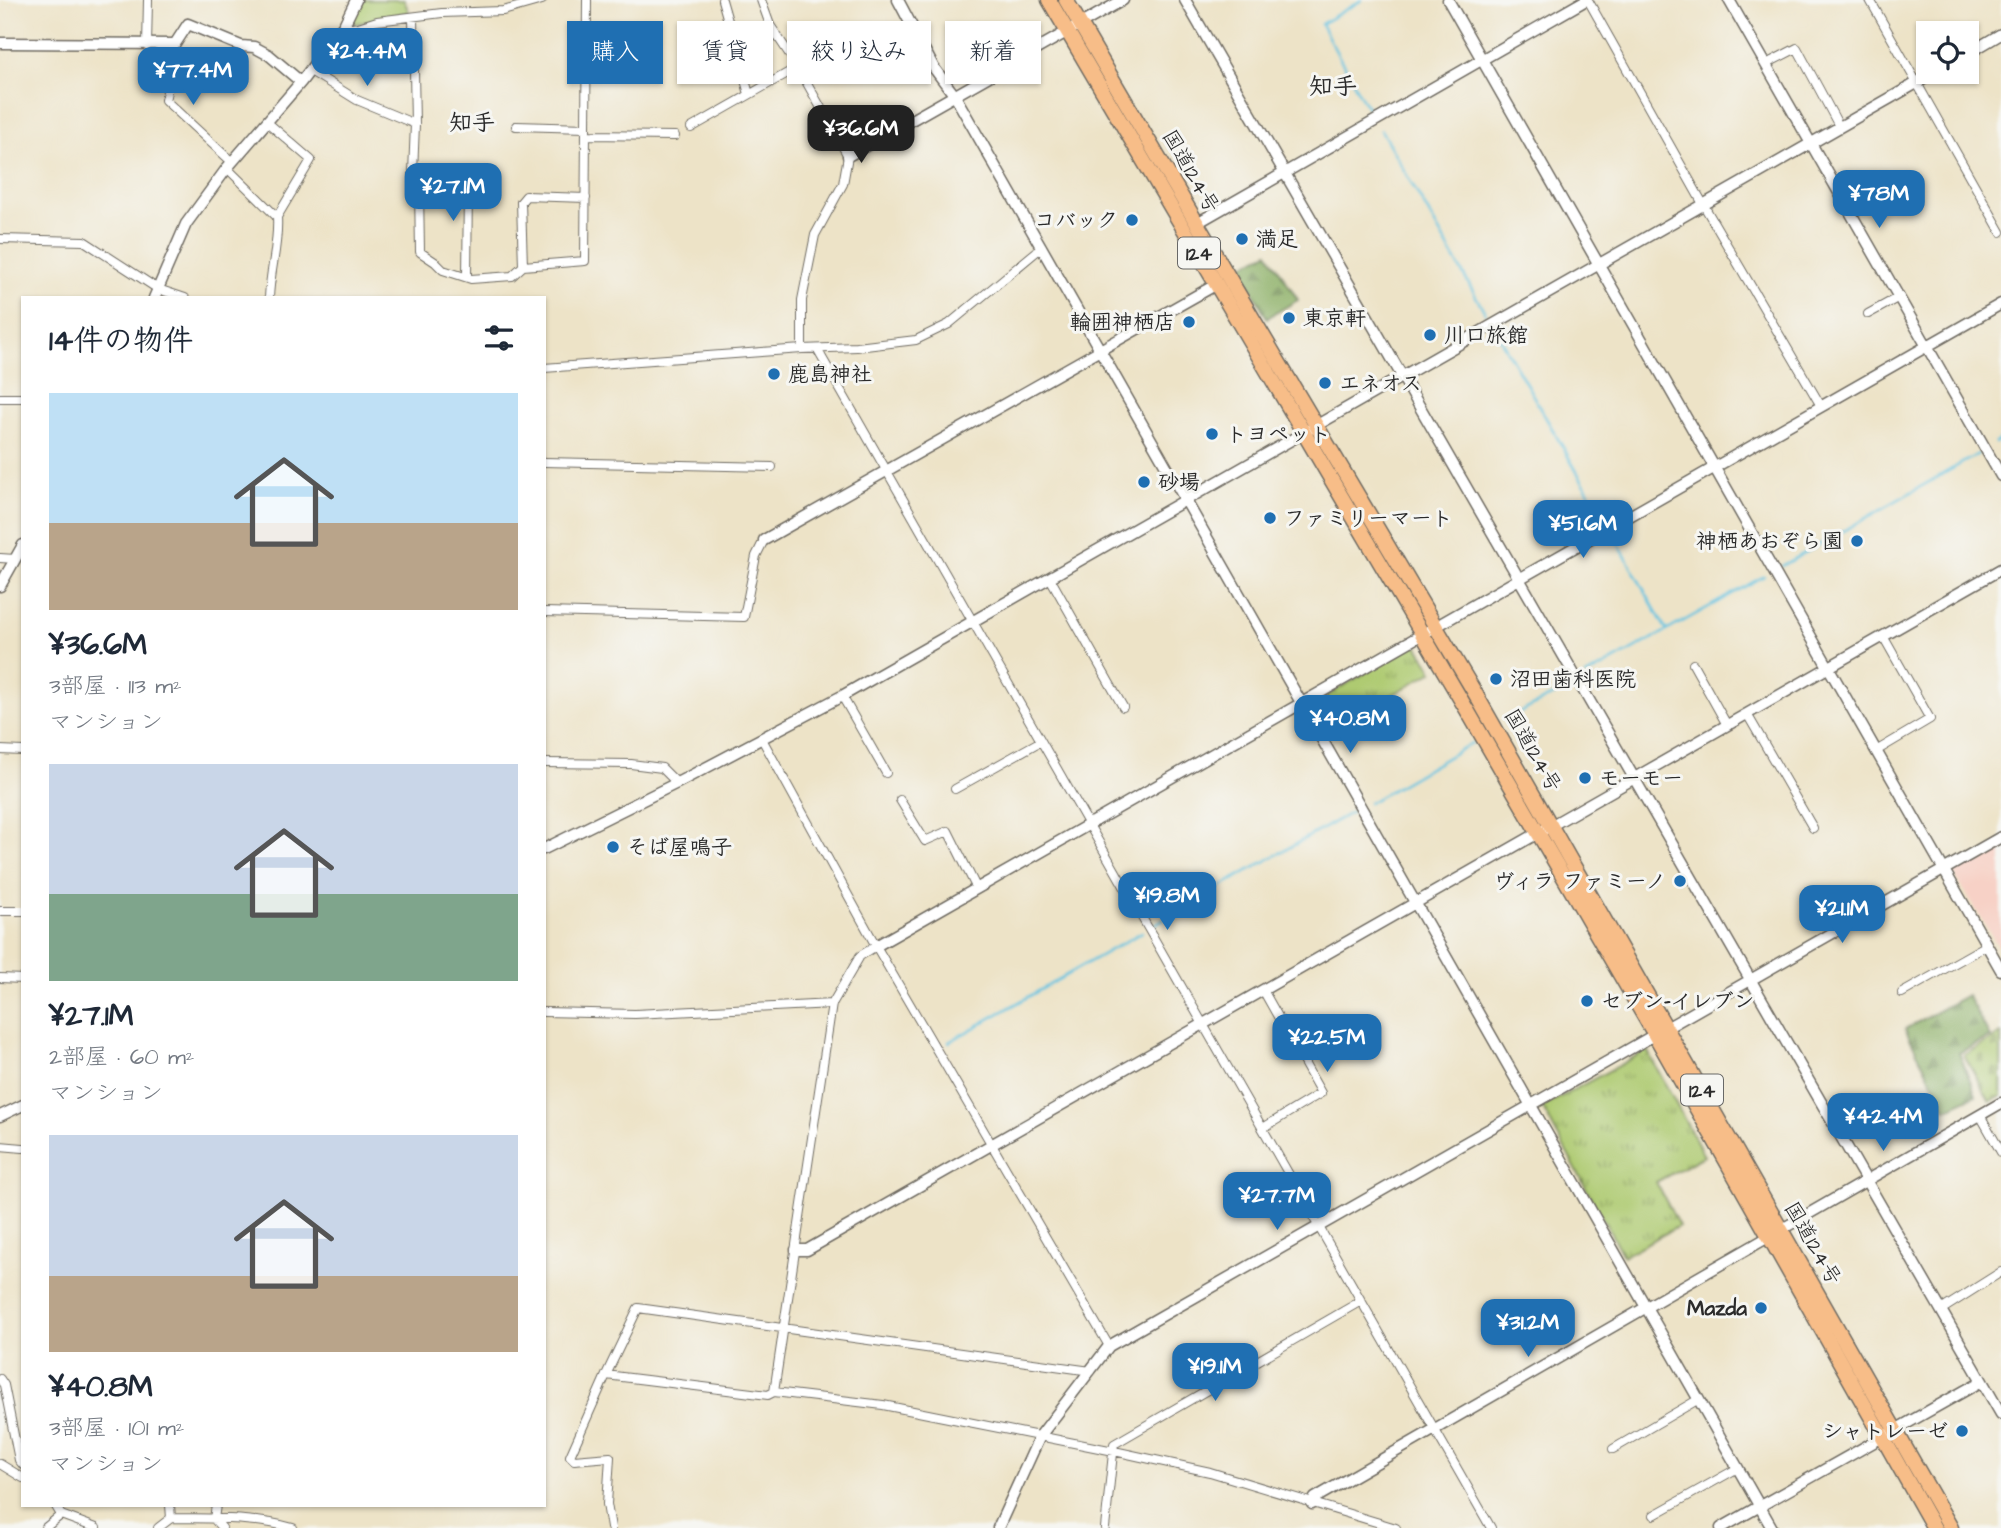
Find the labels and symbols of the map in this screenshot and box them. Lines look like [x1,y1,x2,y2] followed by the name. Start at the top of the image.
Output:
[310,28,424,88] pin: ¥24.4M
[136,48,250,107] pin: ¥77.4M
[1309,70,1357,104] district label: 知手
[804,106,918,165] pin: ¥36.6M
[449,107,495,139] district label: 知手
[1155,124,1226,218] street label: 国道124号
[396,164,510,223] pin: ¥27.1M
[1838,170,1920,230] pin: ¥78M
[1034,206,1118,235] place label: コバック
[1124,212,1140,228] marker: コバック
[1256,225,1298,254] place label: 満足
[1234,231,1250,247] marker: 満足
[1178,238,1220,268] road number: 124
[1303,304,1366,333] place label: 東京軒
[1070,308,1175,337] place label: 輪囲神栖店
[1281,310,1297,326] marker: 東京軒
[1181,314,1197,330] marker: 輪囲神栖店
[1444,321,1528,350] place label: 川口旅館
[1422,327,1438,343] marker: 川口旅館
[788,360,872,389] place label: 鹿島神社
[766,366,782,382] marker: 鹿島神社
[1339,369,1422,398] place label: エネオス
[1317,375,1333,391] marker: エネオス
[1226,420,1331,449] place label: トヨペット
[1204,426,1220,442] marker: トヨペット
[1158,468,1200,497] place label: 砂場
[1136,474,1152,490] marker: 砂場
[1526,500,1640,560] pin: ¥51.6M
[1284,504,1453,533] place label: ファミリーマート
[1262,510,1278,526] marker: ファミリーマート
[1696,527,1843,556] place label: 神栖あおぞら園
[1849,533,1865,549] marker: 神栖あおぞら園
[1510,665,1636,694] place label: 沼田歯科医院
[1488,671,1504,687] marker: 沼田歯科医院
[1293,696,1407,755] pin: ¥40.8M
[1497,703,1568,797] street label: 国道124号
[1599,764,1683,793] place label: モーモー
[1577,770,1593,786] marker: モーモー
[627,833,732,862] place label: そば屋鳴子
[605,839,621,855] marker: そば屋鳴子
[1493,867,1666,896] place label: ヴィラ ファミーノ
[1110,872,1224,932] pin: ¥19.8M
[1672,873,1688,889] marker: ヴィラ ファミーノ
[1785,886,1899,945] pin: ¥21.1M
[1601,987,1755,1016] place label: セブン-イレブン
[1579,993,1595,1009] marker: セブン-イレブン
[1270,1014,1384,1074] pin: ¥22.5M
[1681,1074,1723,1106] road number: 124
[1826,1094,1940,1153] pin: ¥42.4M
[1220,1172,1334,1232] pin: ¥27.7M
[1777,1196,1848,1290] street label: 国道124号
[1687,1294,1747,1323] place label: Mazda
[1471,1300,1585,1359] pin: ¥31.2M
[1753,1300,1769,1316] marker: Mazda
[1158,1344,1272,1403] pin: ¥19.1M
[1822,1417,1948,1446] place label: シャトレーゼ
[1954,1423,1970,1439] marker: シャトレーゼ

